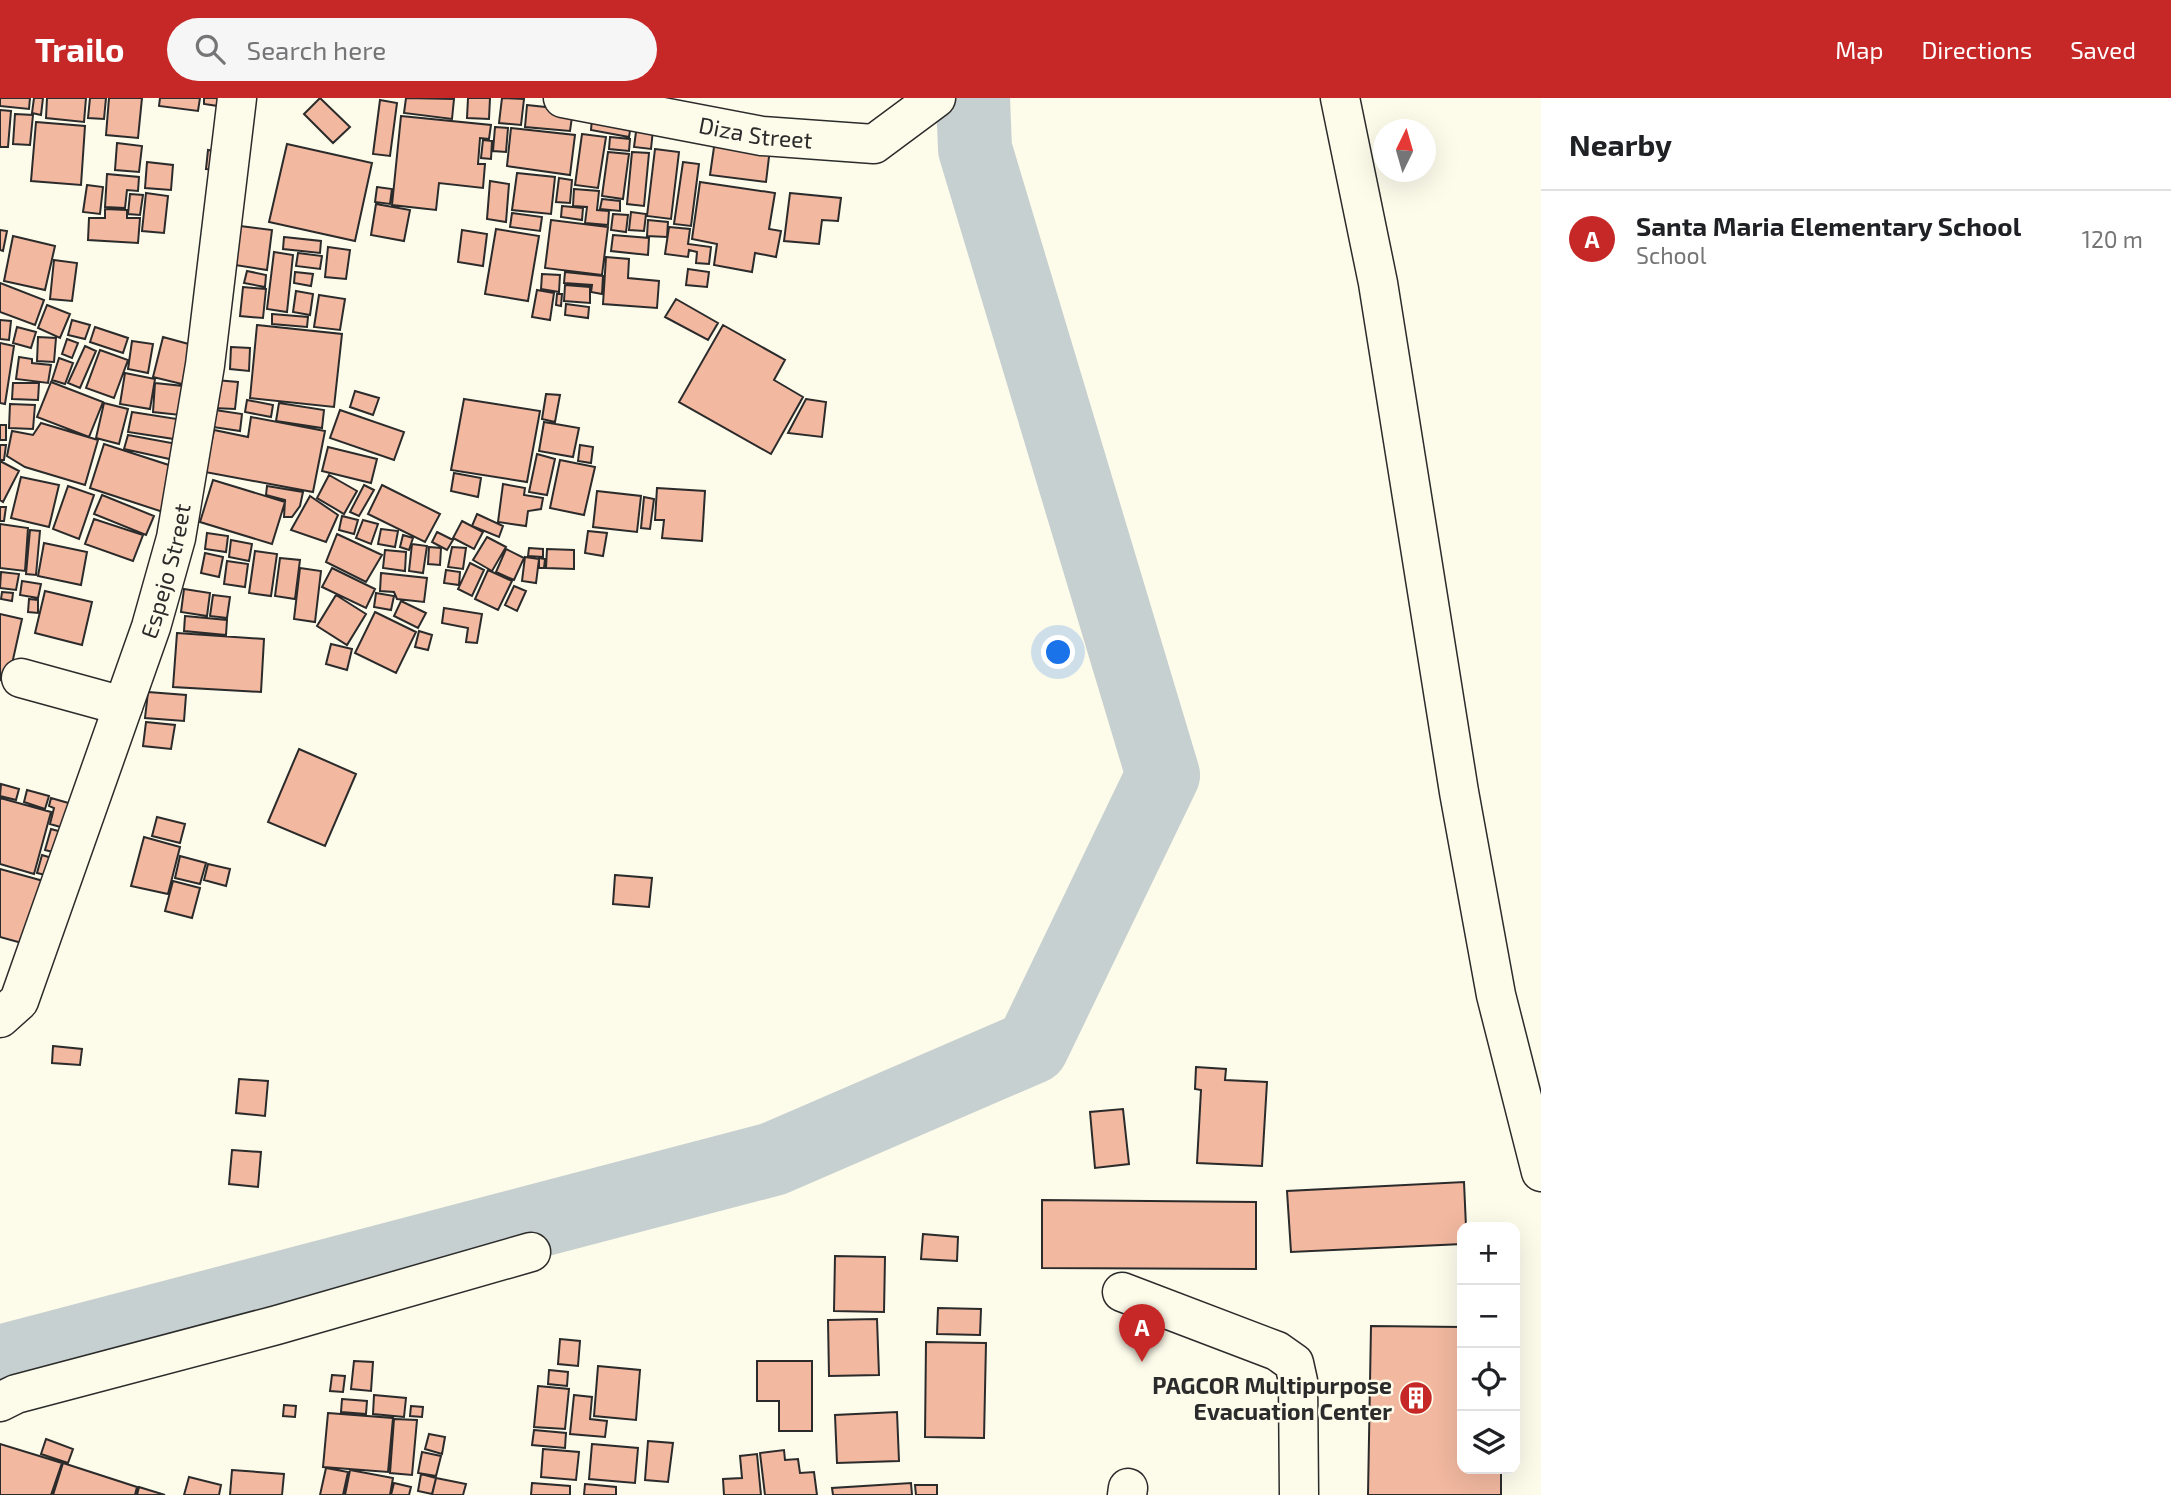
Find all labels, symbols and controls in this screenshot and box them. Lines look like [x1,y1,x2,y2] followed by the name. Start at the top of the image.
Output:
[167,18,657,81] search box
[35,29,125,69] text: Trailo
[191,30,229,68] icon: search
[247,34,386,65] text: Search here
[1835,35,1883,64] text: Map
[1921,35,2032,64] text: Directions
[2070,35,2136,64] text: Saved
[697,110,814,154] street label: Diza Street
[1373,119,1436,182] north arrow
[1569,126,1672,162] text: Nearby
[1636,210,2021,241] text: Santa Maria Elementary School
[1584,225,1600,253] text: A
[2082,225,2143,253] text: 120 m
[1636,241,1706,269] text: School
[134,501,196,642] street label: Espejo Street
[1041,635,1075,669] your location
[1457,1222,1520,1474] map controls
[1457,1222,1520,1285] button: +
[1457,1285,1520,1348] button: −
[1119,1304,1165,1362] pin: A
[1457,1348,1520,1411] button: locate
[1152,1371,1392,1425] place label: PAGCOR Multipurpose Evacuation Center
[1397,1379,1435,1417] building icon: PAGCOR Multipurpose Evacuation Center
[1457,1411,1520,1474] button: layers

